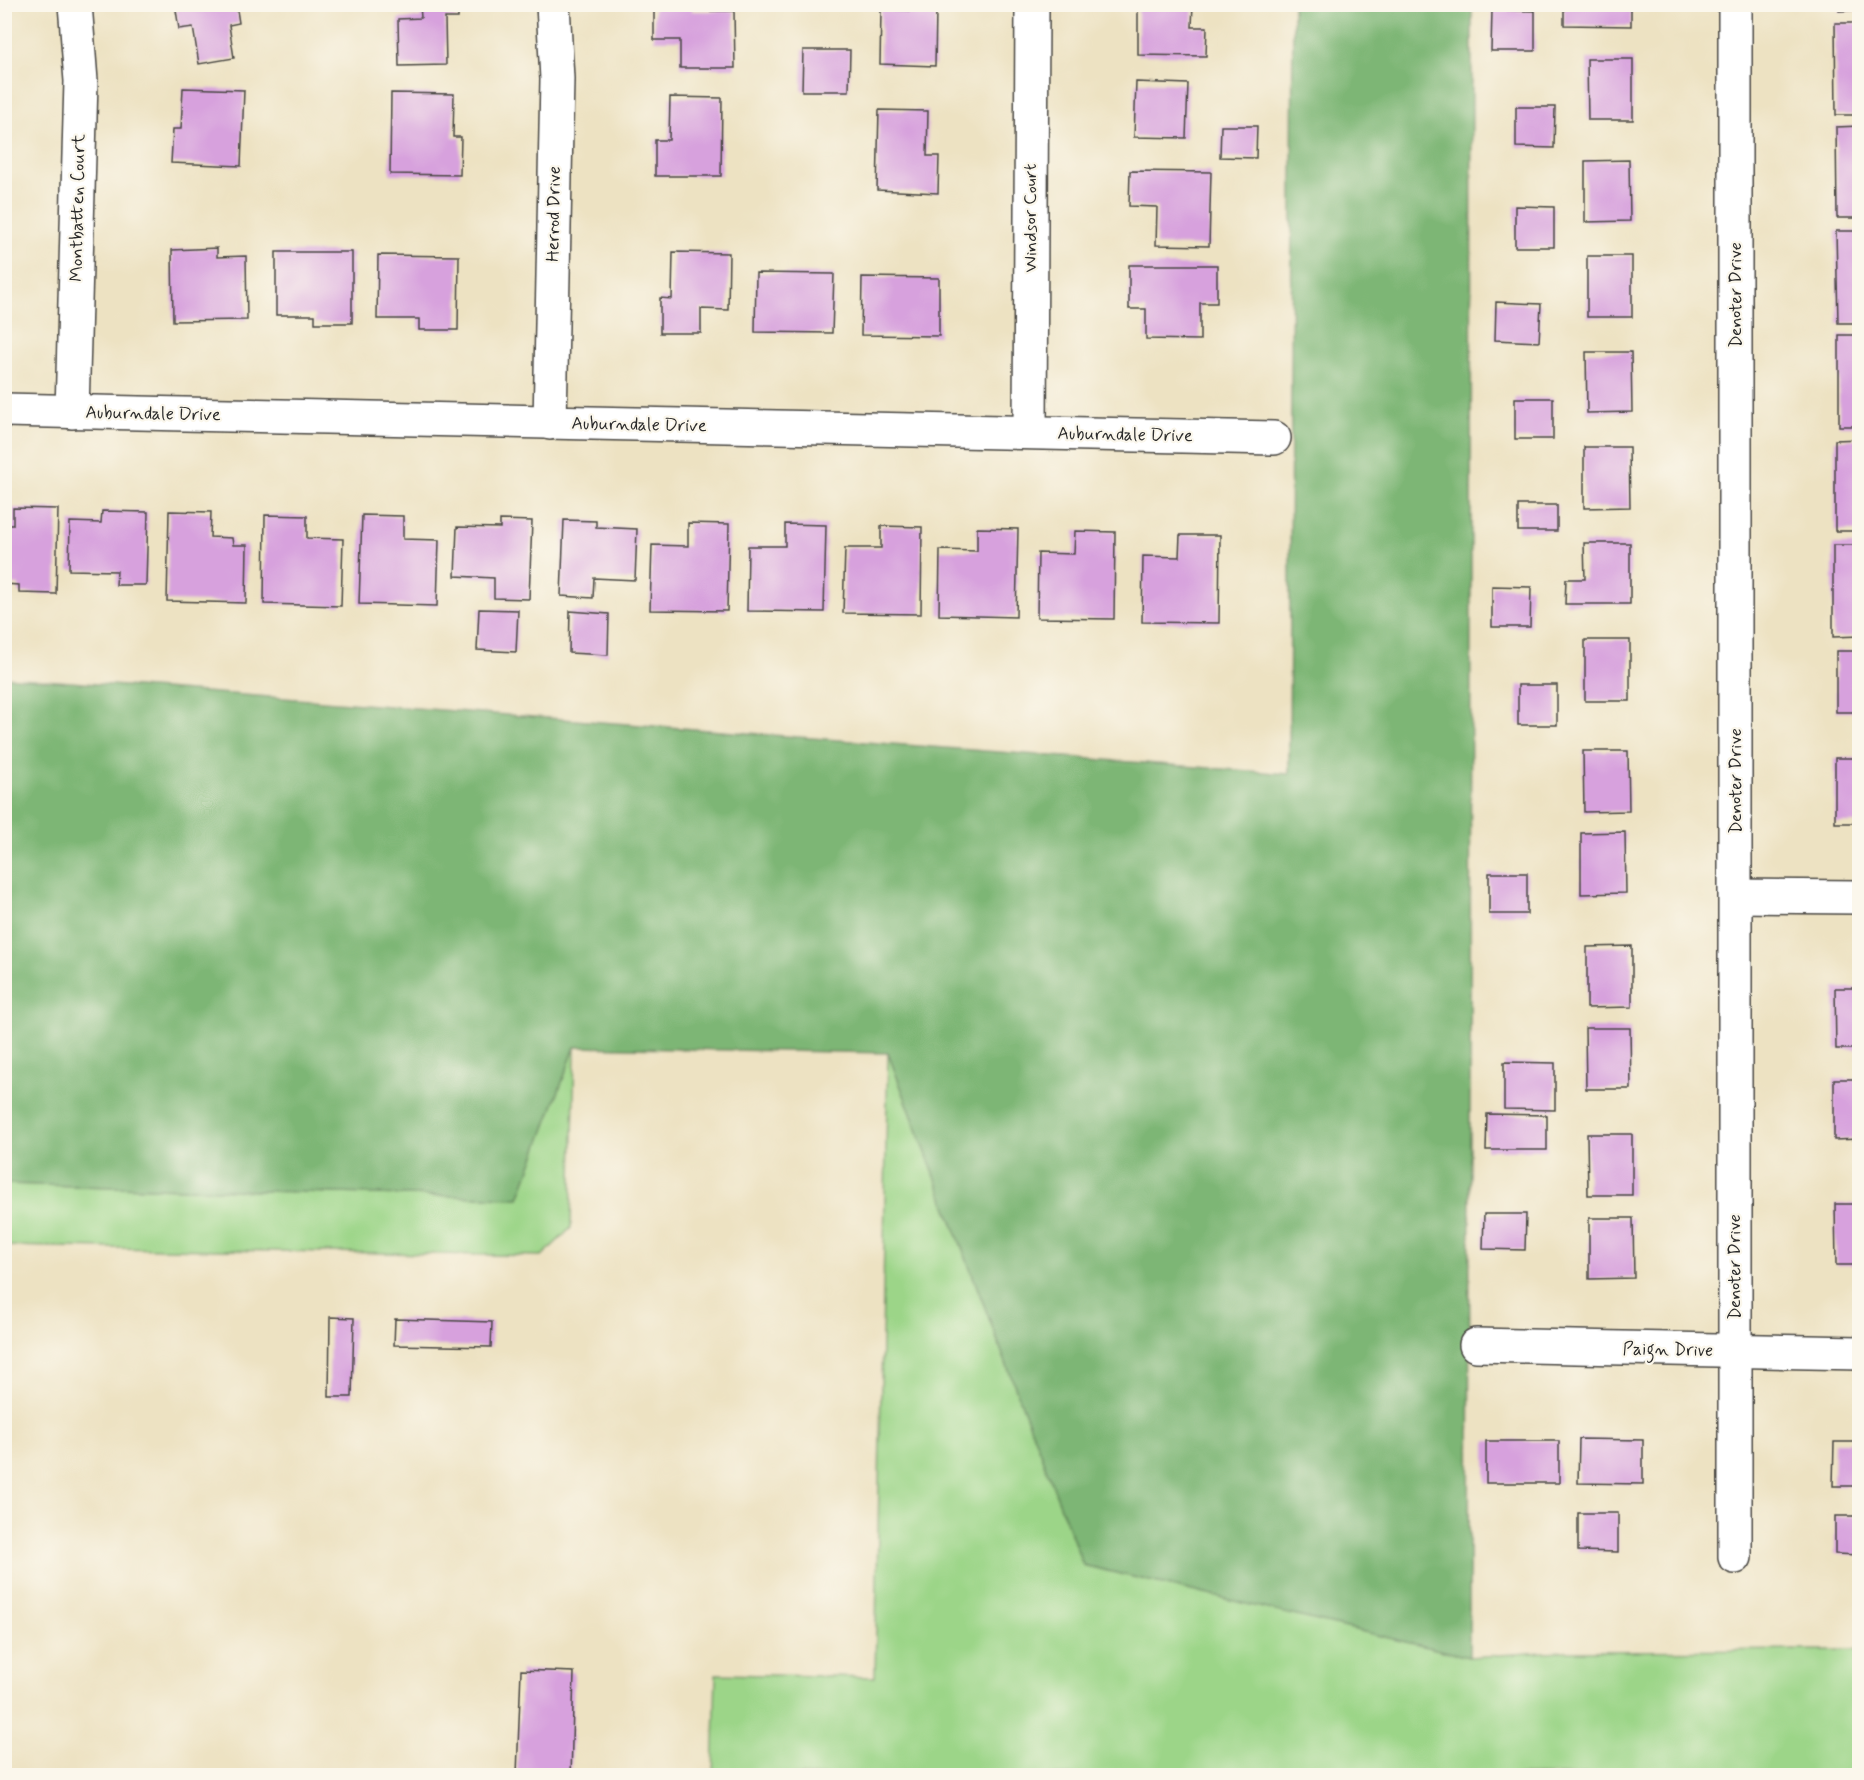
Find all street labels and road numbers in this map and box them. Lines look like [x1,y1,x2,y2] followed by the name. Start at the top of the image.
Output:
[65,134,91,282] street label: Montbatten Court
[1019,163,1043,272] street label: Windsor Court
[541,166,567,262] street label: Herrod Drive
[1724,242,1748,348] street label: Denoter Drive
[85,401,221,427] street label: Auburndale Drive
[571,412,707,438] street label: Auburndale Drive
[1057,422,1193,448] street label: Auburndale Drive
[1724,728,1748,834] street label: Denoter Drive
[1723,1214,1747,1320] street label: Denoter Drive
[1622,1337,1713,1365] street label: Paign Drive

